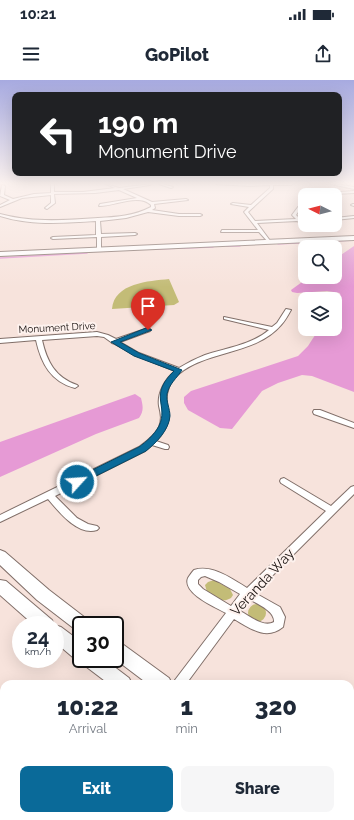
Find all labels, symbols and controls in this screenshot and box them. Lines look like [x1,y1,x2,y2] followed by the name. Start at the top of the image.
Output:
[20,5,56,23] text: 10:21
[20,43,42,65] icon: menu
[312,43,334,65] icon: share
[145,44,209,65] text: GoPilot
[98,107,178,140] text: 190 m
[32,108,84,160] icon: left
[98,141,237,162] text: Monument Drive
[298,188,342,232] north arrow
[298,188,342,336] map controls
[298,240,342,284] button: search
[131,289,165,330] pin
[298,292,342,336] button: layers
[137,295,159,317] icon: arrive
[18,320,96,335] street label: Monument Drive
[56,461,98,503] position arrow
[227,545,297,619] street label: Veranda Way
[72,616,124,668] speed limit sign: 30
[27,625,49,649] text: 24
[25,646,51,657] text: km/h
[57,692,119,721] text: 10:22
[180,692,193,721] text: 1
[255,692,297,721] text: 320
[69,721,107,736] text: Arrival
[175,721,198,736] text: min
[270,721,282,736] text: m
[20,766,173,812] button: Exit
[181,766,334,812] button: Share

